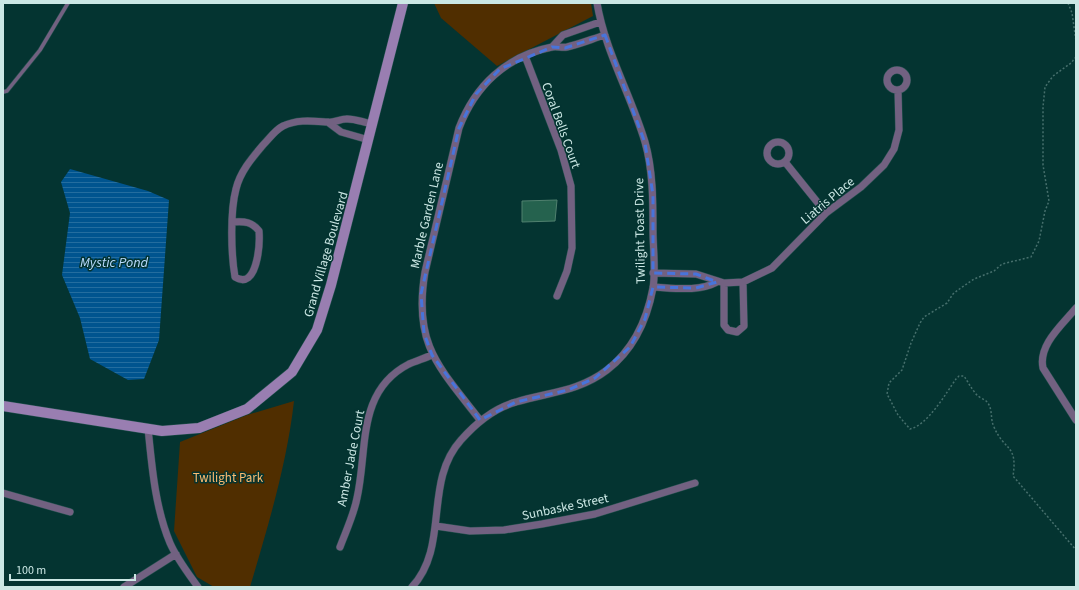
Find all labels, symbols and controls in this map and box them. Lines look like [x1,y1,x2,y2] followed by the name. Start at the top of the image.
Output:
[537,80,585,171] street label: Coral Bells Court
[406,160,448,270] street label: Marble Garden Lane
[797,173,858,229] street label: Liatris Place
[630,178,650,284] street label: Twilight Toast Drive
[299,189,352,319] street label: Grand Village Boulevard
[80,253,149,273] water label: Mystic Pond
[333,408,369,508] street label: Amber Jade Court
[193,469,264,487] park label: Twilight Park
[520,489,611,525] street label: Sunbaske Street
[10,556,135,582] scale bar
[16,562,46,579] text: 100 m

